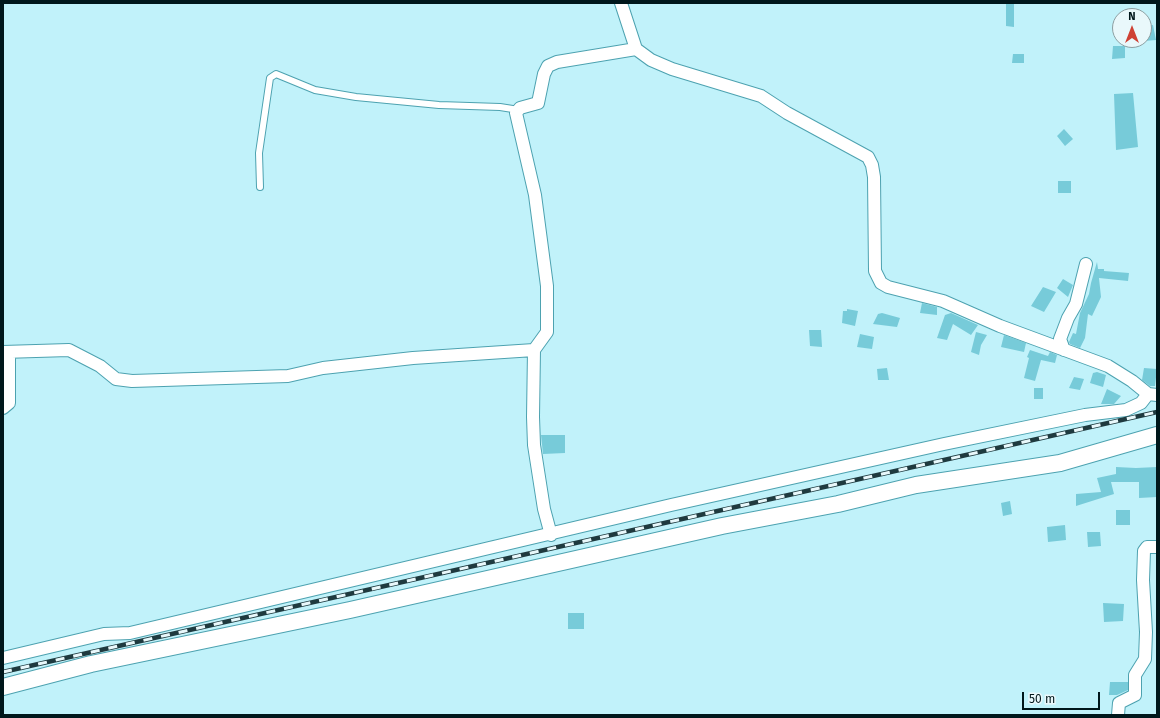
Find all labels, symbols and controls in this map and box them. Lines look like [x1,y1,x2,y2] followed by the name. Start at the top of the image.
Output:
[1112,8,1152,48] north arrow
[1128,10,1136,23] text: N
[1024,684,1102,710] scale bar
[1029,692,1055,706] text: 50 m

